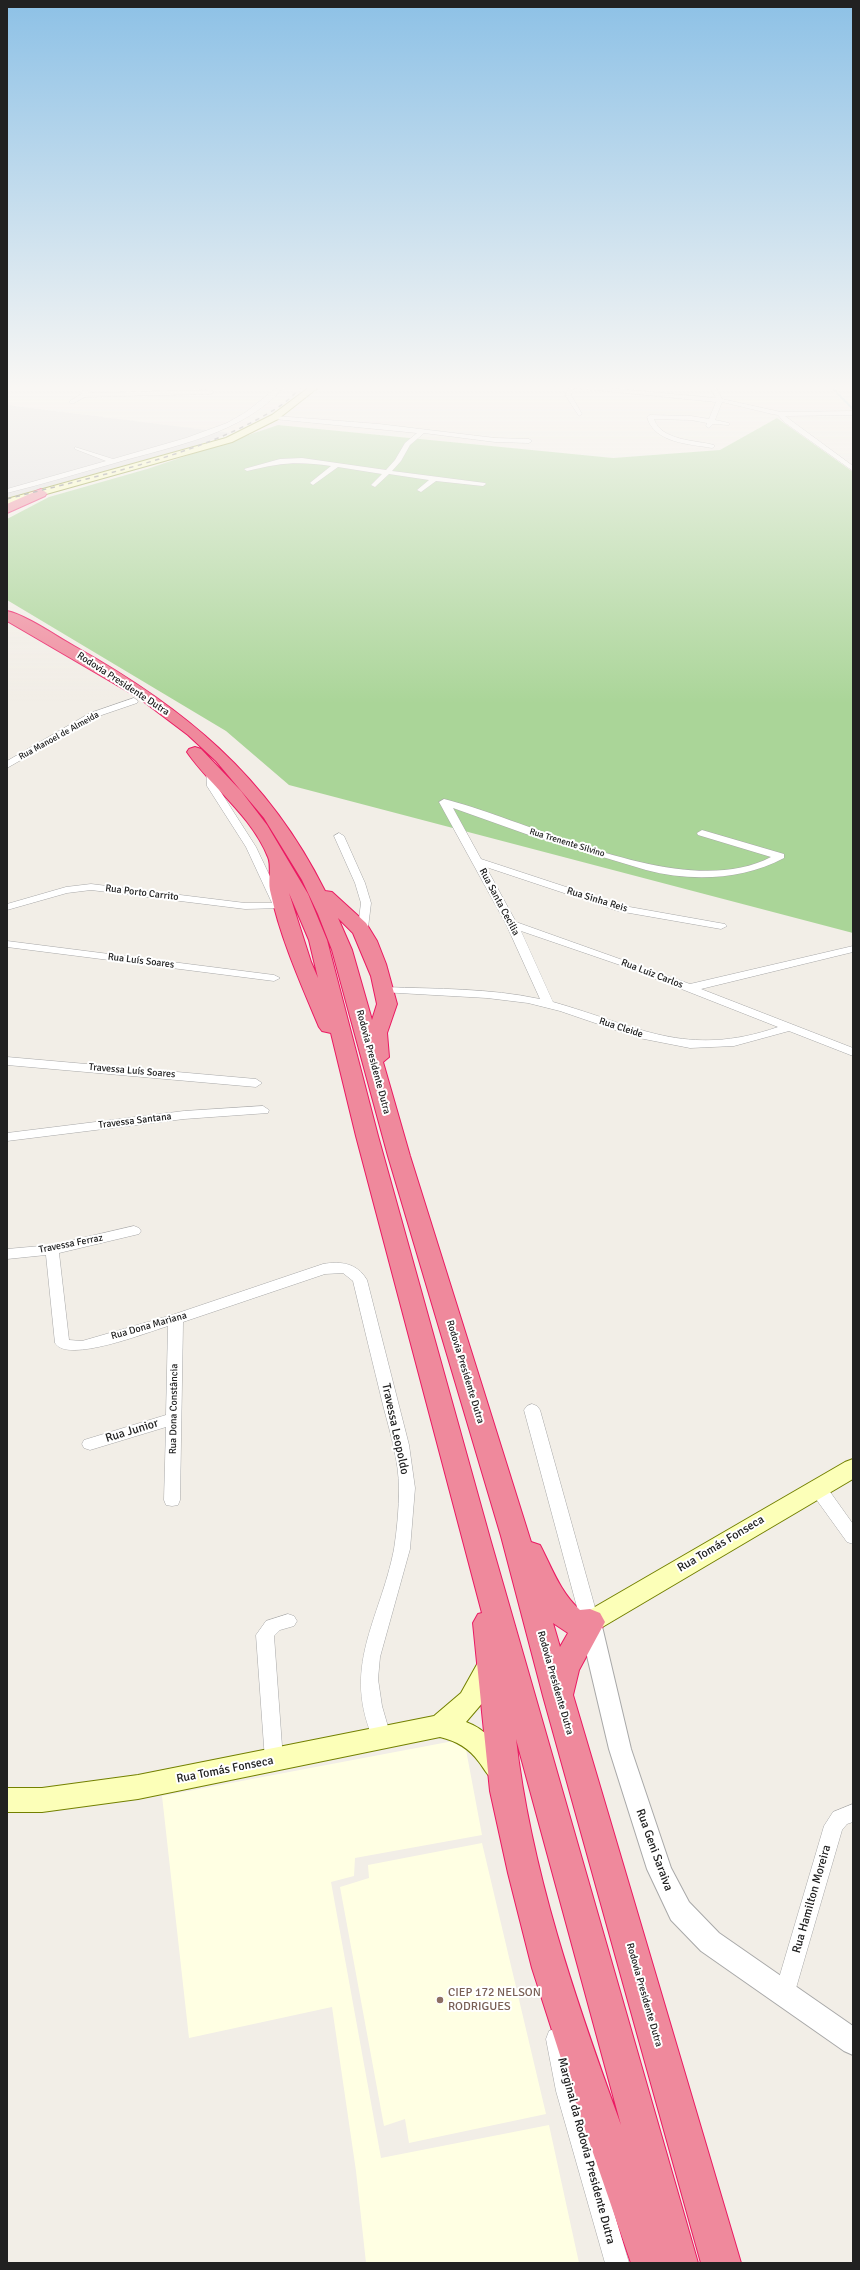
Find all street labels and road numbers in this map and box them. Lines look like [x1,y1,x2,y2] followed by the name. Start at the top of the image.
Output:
[75,650,171,718] street label: Rodovia Presidente Dutra
[17,709,101,763] street label: Rua Manoel de Almeida
[528,826,606,860] street label: Rua Trenente Silvino
[476,866,522,938] street label: Rua Santa Cecilia
[105,883,179,903] street label: Rua Porto Carrito
[565,885,629,915] street label: Rua Sinha Reis
[107,951,175,971] street label: Rua Luís Soares
[619,957,685,991] street label: Rua Luiz Carlos
[353,1009,393,1115] street label: Rodovia Presidente Dutra
[598,1015,644,1041] street label: Rua Cleide
[88,1061,176,1081] street label: Travessa Luís Soares
[98,1111,172,1131] street label: Travessa Santana
[38,1232,104,1256] street label: Travessa Ferraz
[110,1309,188,1343] street label: Rua Dona Mariana
[444,1319,486,1425] street label: Rodovia Presidente Dutra
[167,1364,181,1454] street label: Rua Dona Constância
[378,1382,412,1476] street label: Travessa Leopoldo
[104,1416,160,1446] street label: Rua Junior
[675,1512,767,1576] street label: Rua Tomás Fonseca
[534,1630,576,1736] street label: Rodovia Presidente Dutra
[175,1754,275,1786] street label: Rua Tomás Fonseca
[632,1807,676,1893] street label: Rua Geni Saraiva
[790,1843,834,1955] street label: Rua Hamilton Moreira
[623,1942,665,2048] street label: Rodovia Presidente Dutra
[554,2056,618,2246] street label: Marginal da Rodovia Presidente Dutra

